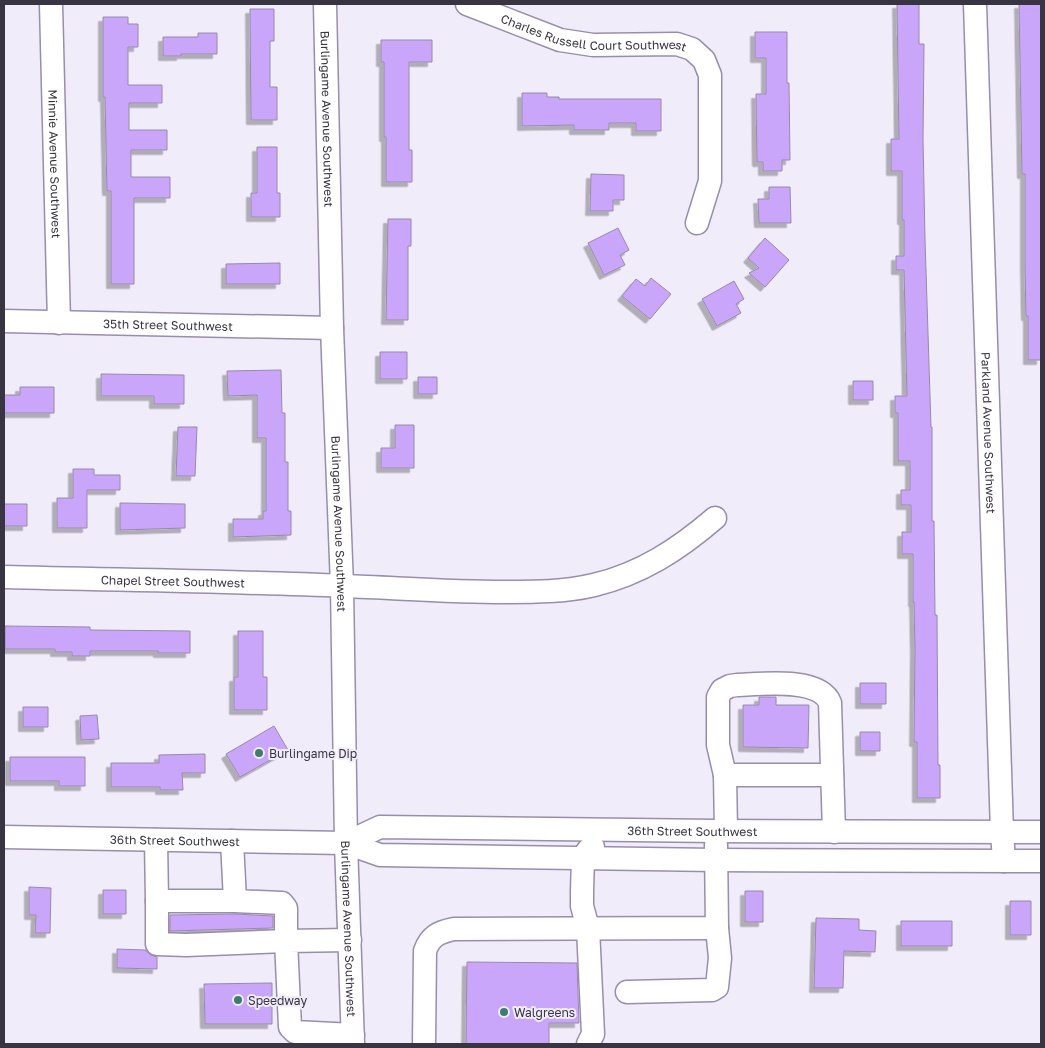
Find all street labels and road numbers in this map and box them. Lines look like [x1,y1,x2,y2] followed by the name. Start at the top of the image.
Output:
[499,10,689,54] street label: Charles Russell Court Southwest
[318,31,337,208] street label: Burlingame Avenue Southwest
[46,89,64,239] street label: Minnie Avenue Southwest
[103,316,233,333] street label: 35th Street Southwest
[979,352,999,514] street label: Parkland Avenue Southwest
[329,435,350,612] street label: Burlingame Avenue Southwest
[101,572,245,590] street label: Chapel Street Southwest
[627,822,758,839] street label: 36th Street Southwest
[110,831,240,849] street label: 36th Street Southwest
[338,840,360,1017] street label: Burlingame Avenue Southwest

